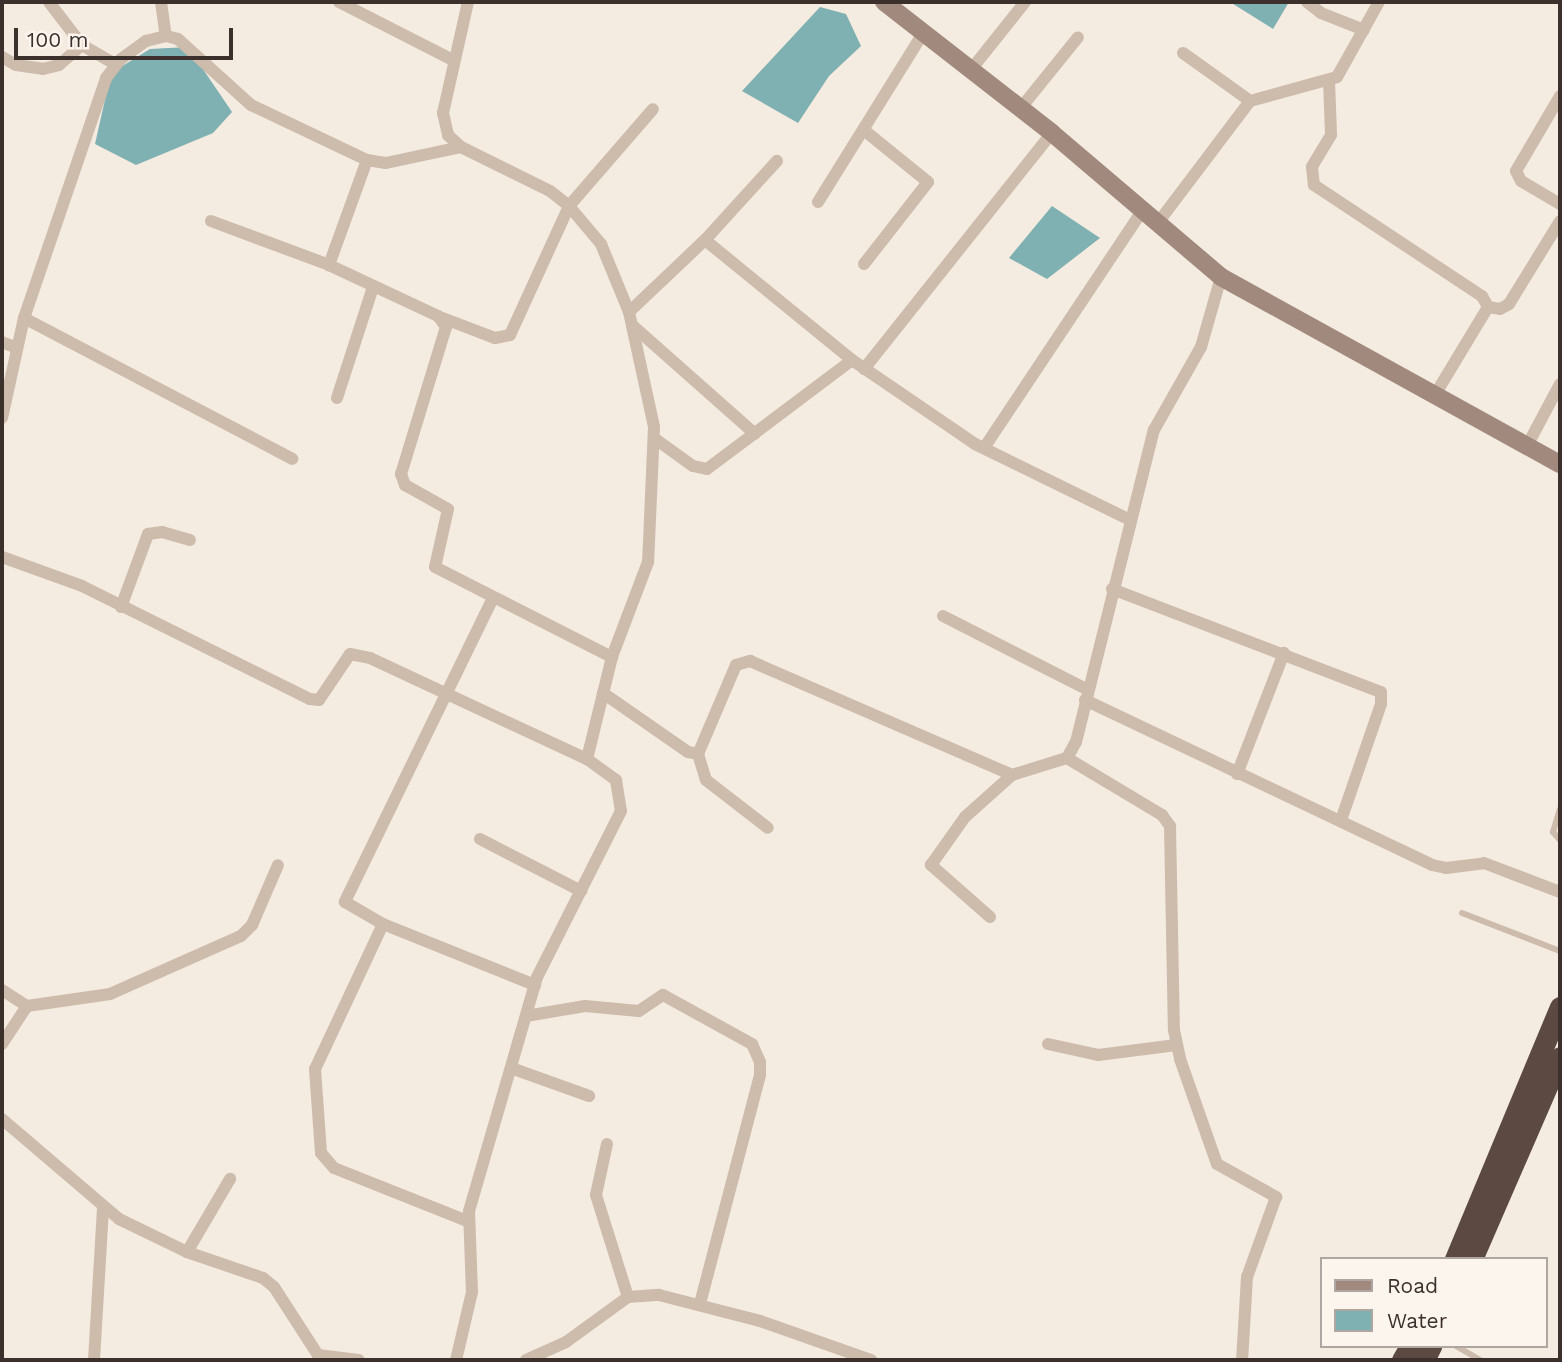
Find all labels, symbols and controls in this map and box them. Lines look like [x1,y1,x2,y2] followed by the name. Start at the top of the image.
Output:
[18,14,236,58] scale bar
[27,27,89,52] text: 100 m
[1320,1257,1548,1348] legend
[1387,1273,1438,1298] text: Road
[1387,1308,1447,1333] text: Water

